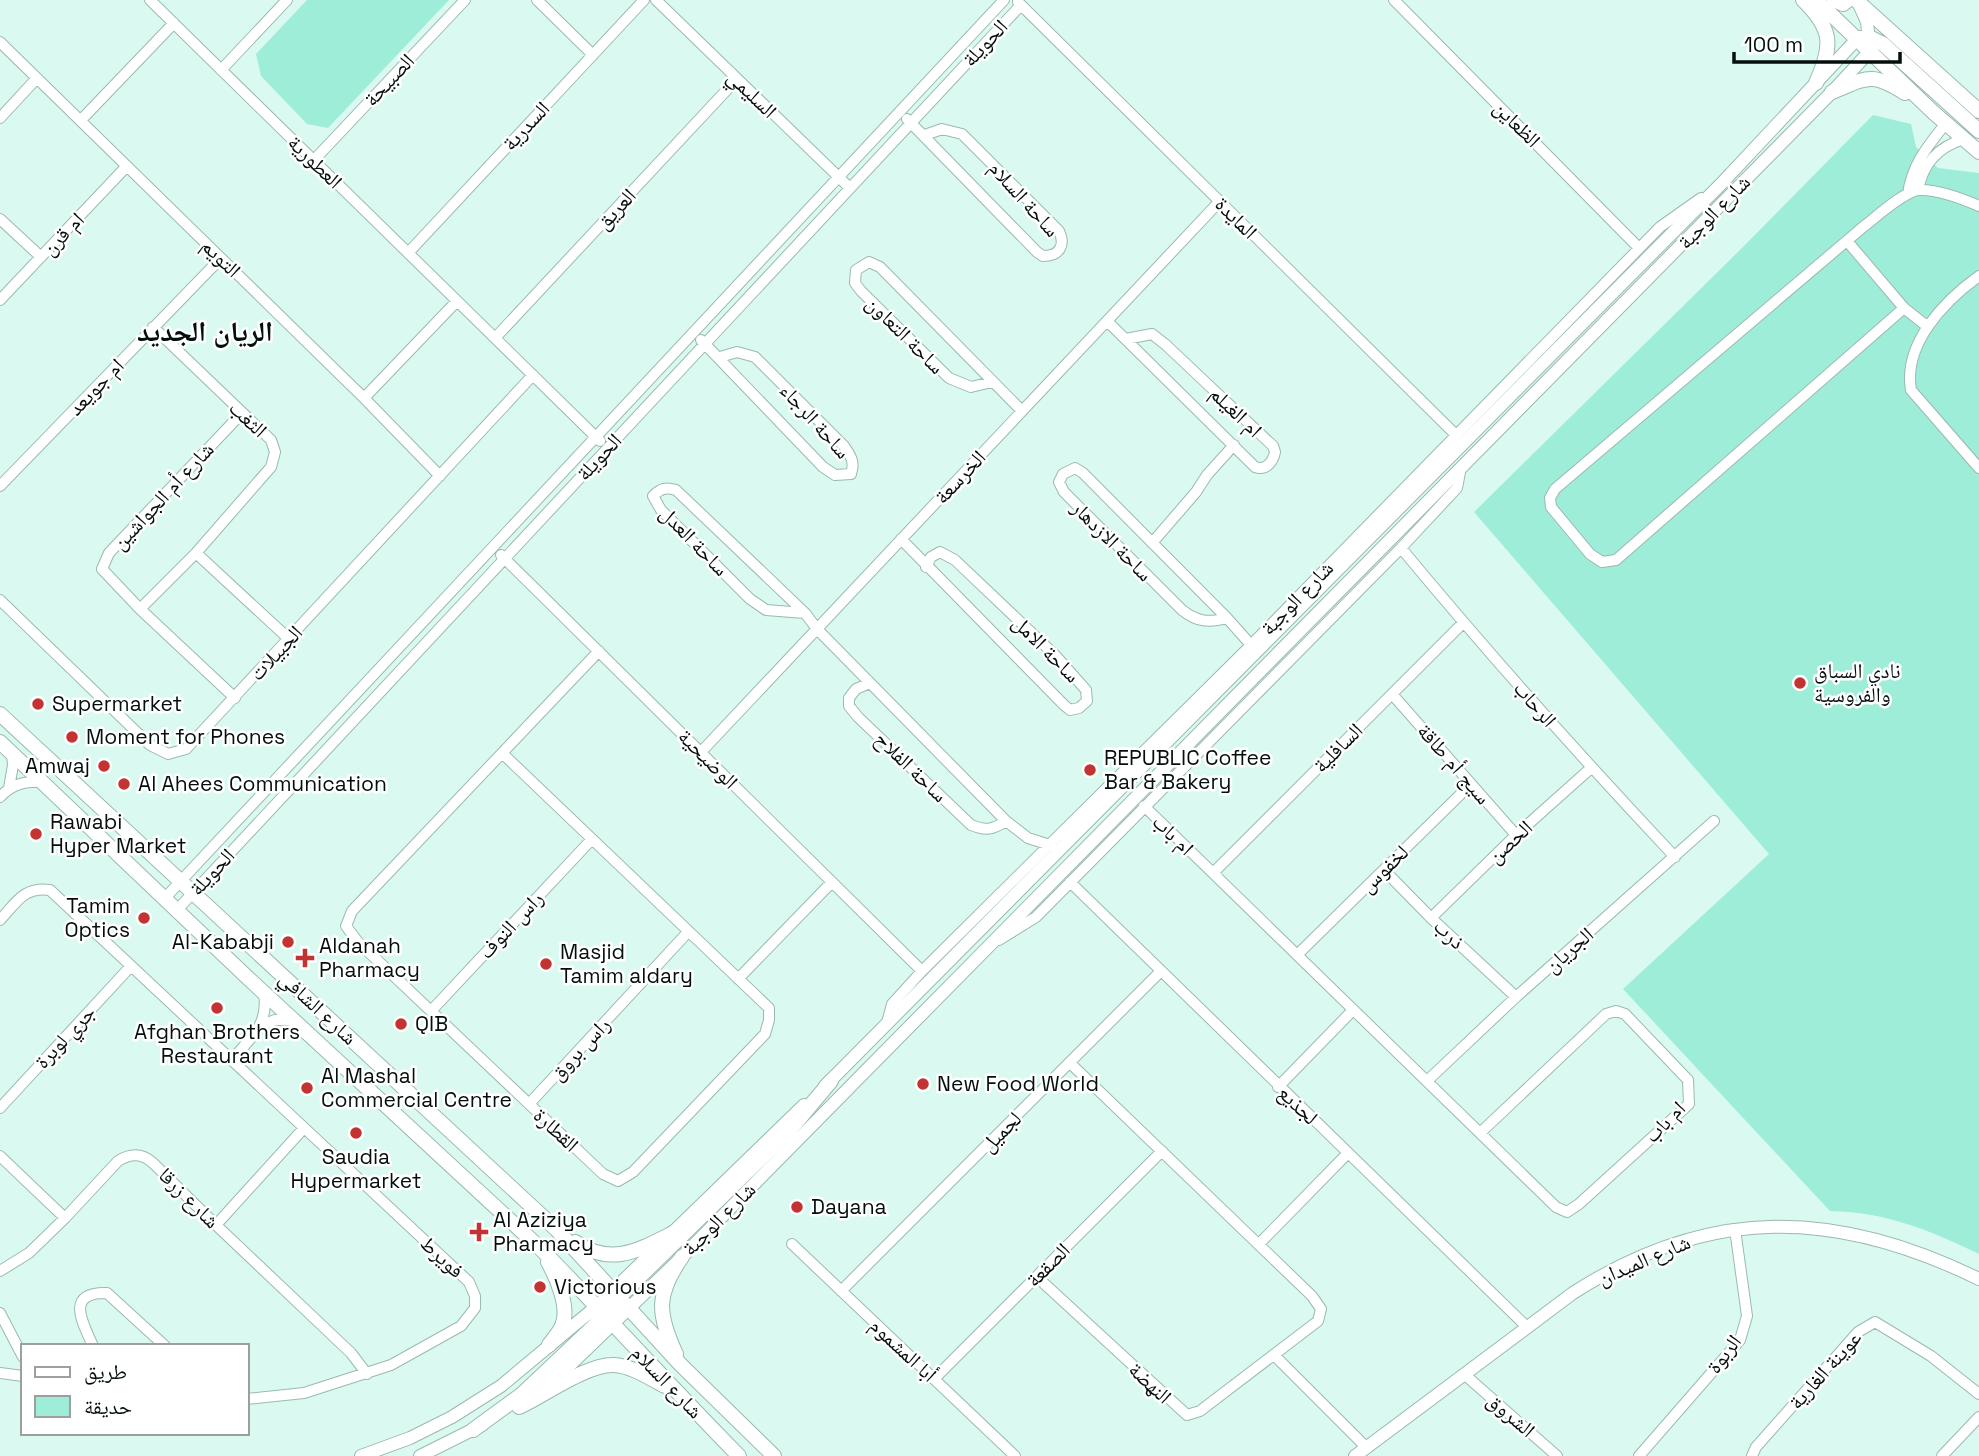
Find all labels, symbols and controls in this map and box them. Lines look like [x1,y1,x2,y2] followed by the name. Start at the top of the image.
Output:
[956,13,1013,72] street label: الحويلة
[1734,21,1900,65] scale bar
[1744,31,1803,58] text: 100 m
[357,47,420,112] street label: الصبيحة
[719,63,783,126] street label: السليمي
[1488,94,1547,153] street label: الظعاين
[496,95,555,156] street label: السدرية
[282,129,348,194] street label: العطورية
[982,155,1066,243] street label: ساحة السلام
[1671,169,1756,255] street label: شارع الوجبة
[590,182,642,235] street label: العريق
[1209,191,1263,245] street label: المايدة
[35,206,91,262] street label: ام قرن
[195,232,247,284] street label: التويم
[860,290,950,380] street label: ساحة التعاون
[137,313,273,349] district label: الريان الجديد
[62,352,130,422] street label: ام جويعد
[774,377,857,464] street label: ساحة الرجاء
[1204,380,1268,444] street label: ام الغيلم
[223,394,273,443] street label: الثغب
[570,427,627,486] street label: الحويلة
[106,436,220,556] street label: شارع أم الجواشين
[928,444,991,509] street label: الخرسعة
[1065,494,1159,587] street label: ساحة الازدهار
[654,500,735,582] street label: ساحة العدل
[1254,555,1339,641] street label: شارع الوجبة
[1007,609,1086,688] street label: ساحة الامل
[243,619,308,686] street label: الجبيلات
[1814,657,1901,708] place label: نادي السباق والفروسية
[1508,675,1563,732] street label: الرحاب
[1792,675,1808,691] marker: نادي السباق والفروسية
[52,690,182,717] place label: Supermarket
[30,696,46,712] marker: Supermarket
[1307,717,1368,778] street label: السافلية
[1411,717,1497,811] street label: سيج أم طاقة
[86,723,285,750] place label: Moment for Phones
[673,723,744,794] street label: الوضيحية
[869,725,954,808] street label: ساحة الفلاح
[64,729,80,745] marker: Moment for Phones
[1104,744,1271,795] place label: REPUBLIC Coffee Bar & Bakery
[25,752,90,779] place label: Amwaj
[96,758,112,774] marker: Amwaj
[1082,762,1098,778] marker: REPUBLIC Coffee Bar & Bakery
[138,770,387,797] place label: Al Ahees Communication
[116,776,132,792] marker: Al Ahees Communication
[50,808,186,859] place label: Rawabi Hyper Market
[1146,808,1200,862] street label: ام باب
[1481,814,1538,869] street label: الحصن
[28,826,44,842] marker: Rawabi Hyper Market
[1354,839,1414,898] street label: لخفوس
[183,842,240,901] street label: الحويلة
[472,885,549,964] street label: راس النوف
[64,892,130,943] place label: Tamim Optics
[136,910,152,926] marker: Tamim Optics
[1428,913,1471,955] street label: ذرب
[1538,921,1599,978] street label: الجريان
[172,928,274,955] place label: Al-Kababji
[319,932,420,983] place label: Aldanah Pharmacy
[280,934,296,950] marker: Al-Kababji
[560,938,693,989] place label: Masjid Tamim aldary
[297,950,313,966] marker: Aldanah Pharmacy
[538,956,554,972] marker: Masjid Tamim aldary
[271,965,363,1053] street label: شارع الشافي
[28,999,103,1076] street label: جري لوبرة
[209,1000,225,1016] marker: Afghan Brothers Restaurant
[415,1010,448,1037] place label: QIB
[543,1011,616,1086] street label: راس بروق
[393,1016,409,1032] marker: QIB
[134,1018,300,1069] place label: Afghan Brothers Restaurant
[321,1062,512,1113] place label: Al Mashal Commercial Centre
[937,1070,1099,1097] place label: New Food World
[915,1076,931,1092] marker: New Food World
[1273,1079,1324,1130] street label: لجذيع
[299,1080,315,1096] marker: Al Mashal Commercial Centre
[1638,1095,1692,1149] street label: ام باب
[528,1102,585,1158] street label: القطارة
[974,1105,1027,1158] street label: لجميل
[348,1125,364,1141] marker: Saudia Hypermarket
[291,1143,421,1194] place label: Saudia Hypermarket
[153,1161,226,1234] street label: شارع زرقا
[676,1176,761,1261] street label: شارع الوجبة
[811,1193,887,1220] place label: Dayana
[789,1199,805,1215] marker: Dayana
[493,1206,594,1257] place label: Al Aziziya Pharmacy
[471,1224,487,1240] marker: Al Aziziya Pharmacy
[1593,1228,1694,1291] street label: شارع الميدان
[415,1230,470,1284] street label: فويرط
[1020,1237,1076,1293] street label: الصقعة
[554,1273,657,1300] place label: Victorious
[532,1279,548,1295] marker: Victorious
[863,1312,943,1388] street label: أبا المشموم
[1782,1324,1867,1415] street label: عوينة الغارية
[1700,1329,1747,1379] street label: الربوة
[625,1339,709,1425] street label: شارع السلام
[21,1344,248,1435] legend
[1123,1356,1178,1409] street label: النهضة
[84,1358,127,1385] text: طريق
[1482,1386,1541,1443] street label: الشروق
[84,1393,132,1420] text: حديقة

